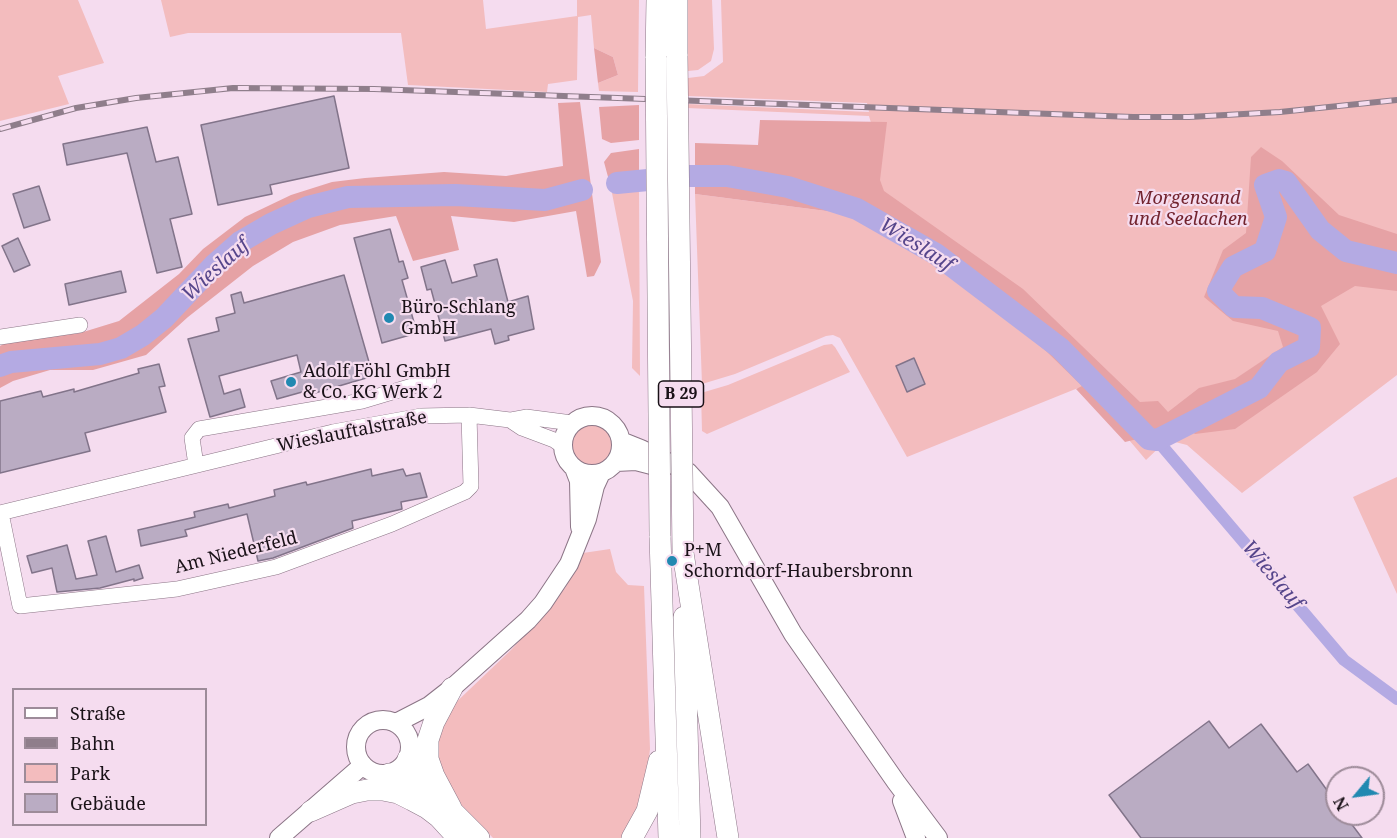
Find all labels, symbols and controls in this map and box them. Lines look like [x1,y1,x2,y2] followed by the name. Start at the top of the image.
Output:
[1128,188,1248,230] park label: Morgensand und Seelachen
[875,213,957,277] water label: Wieslauf
[177,234,255,306] water label: Wieslauf
[401,297,516,340] place label: Büro-Schlang GmbH
[382,311,396,325] marker: Büro-Schlang GmbH
[303,361,451,404] place label: Adolf Föhl GmbH & Co. KG Werk 2
[284,375,298,389] marker: Adolf Föhl GmbH & Co. KG Werk 2
[658,381,704,407] road number: B 29
[275,407,429,457] street label: Wieslauftalstraße
[172,527,300,579] street label: Am Niederfeld
[1236,536,1308,614] water label: Wieslauf
[684,540,913,582] place label: P+M Schorndorf-Haubersbronn
[665,554,679,568] marker: P+M Schorndorf-Haubersbronn
[12,688,207,826] legend
[70,701,126,725] text: Straße
[70,731,115,755] text: Bahn
[70,761,110,785] text: Park
[1325,766,1385,826] north arrow
[70,791,146,815] text: Gebäude
[1328,793,1354,815] text: N

